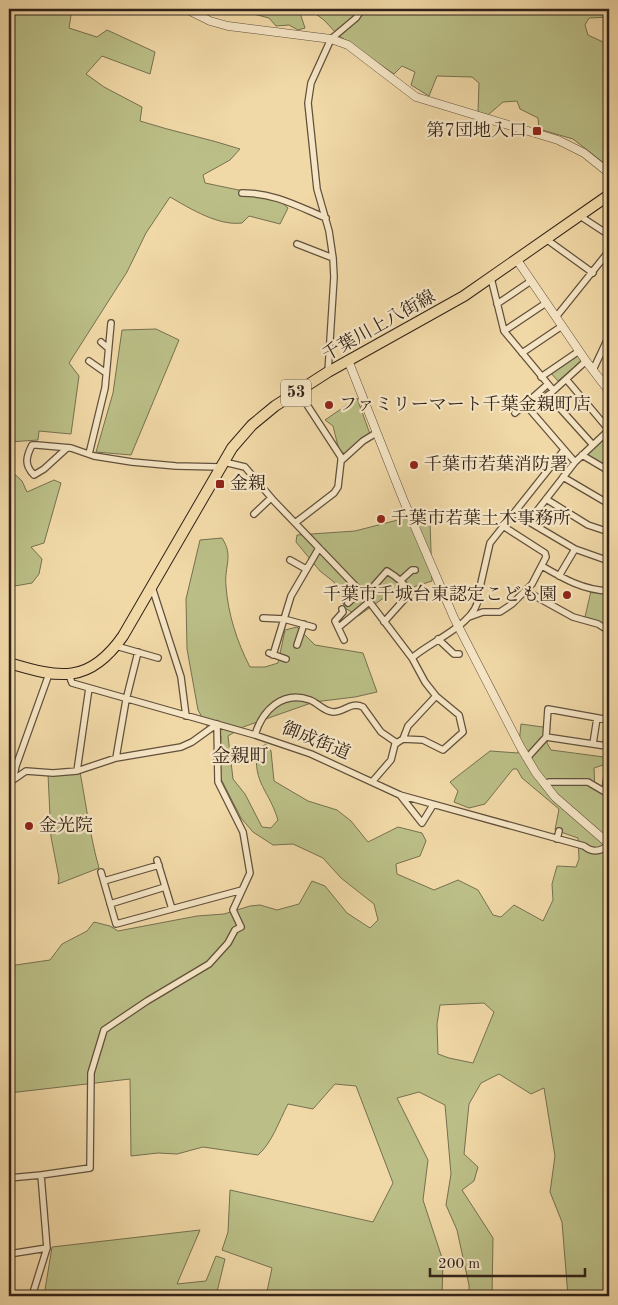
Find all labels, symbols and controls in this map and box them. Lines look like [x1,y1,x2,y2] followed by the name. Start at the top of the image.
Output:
[427,120,527,140] place label: 第7団地入口
[531,125,543,137] marker: 第7団地入口
[319,286,438,364] street label: 千葉川上八街線
[281,379,311,406] road number: 53
[339,394,591,414] place label: ファミリーマート千葉金親町店
[323,399,335,411] marker: ファミリーマート千葉金親町店
[424,454,568,474] place label: 千葉市若葉消防署
[408,459,420,471] marker: 千葉市若葉消防署
[230,473,266,493] place label: 金親
[214,478,226,490] marker: 金親
[391,508,571,528] place label: 千葉市若葉土木事務所
[375,513,387,525] marker: 千葉市若葉土木事務所
[323,584,557,604] place label: 千葉市千城台東認定こども園
[561,589,573,601] marker: 千葉市千城台東認定こども園
[279,717,353,763] street label: 御成街道
[211,745,269,767] district label: 金親町
[39,815,93,835] place label: 金光院
[23,820,35,832] marker: 金光院
[430,1245,586,1277] scale bar
[438,1257,480,1272] text: 200 m

